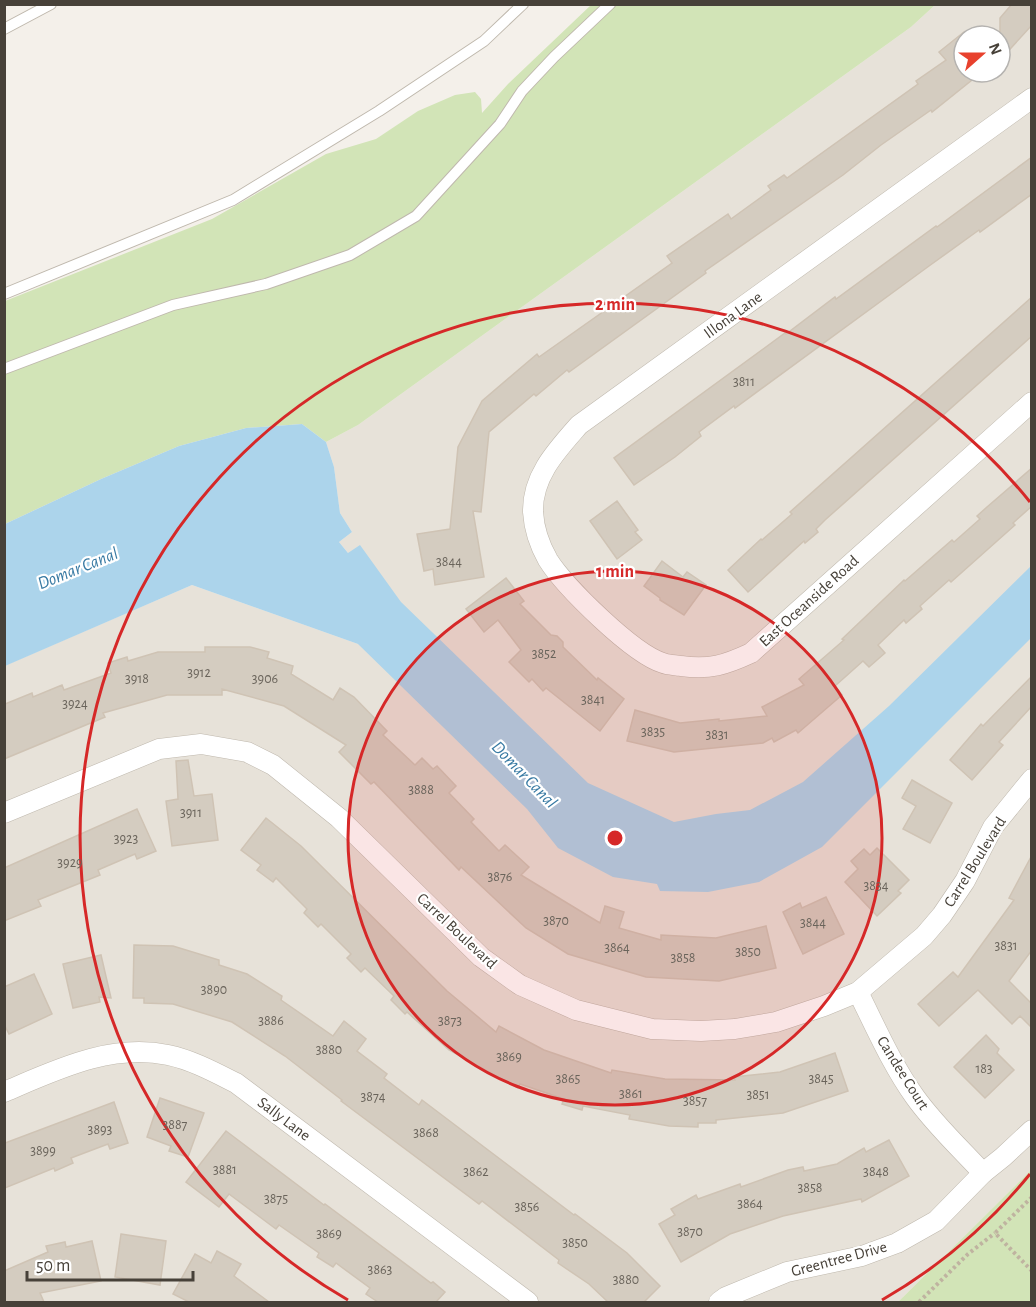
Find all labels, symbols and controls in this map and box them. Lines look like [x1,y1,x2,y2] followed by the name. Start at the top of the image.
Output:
[952,24,1012,84] north arrow
[986,41,1005,57] text: N
[701,289,765,341] street label: Illona Lane
[595,296,635,314] text: 2 min
[733,375,755,389] house number: 3811
[35,545,121,593] water label: Domar Canal
[756,552,862,650] street label: East Oceanside Road
[436,555,462,569] house number: 3844
[596,563,634,581] text: 1 min
[532,647,556,661] house number: 3852
[187,666,211,680] house number: 3912
[125,672,149,686] house number: 3918
[252,672,278,686] house number: 3906
[581,693,605,707] house number: 3841
[62,697,88,711] house number: 3924
[641,725,665,739] house number: 3835
[706,728,729,742] house number: 3831
[488,738,560,812] water label: Domar Canal
[408,783,434,797] house number: 3888
[180,806,202,820] house number: 3911
[941,814,1009,910] street label: Carrel Boulevard
[605,828,625,848] centre of rings
[114,832,138,846] house number: 3923
[57,856,83,870] house number: 3929
[488,870,512,884] house number: 3876
[864,879,889,893] house number: 3834
[414,890,500,972] street label: Carrel Boulevard
[543,914,569,928] house number: 3870
[800,916,826,930] house number: 3844
[995,939,1018,953] house number: 3831
[604,941,630,955] house number: 3864
[735,945,761,959] house number: 3850
[671,951,695,965] house number: 3858
[201,983,227,997] house number: 3890
[258,1014,284,1028] house number: 3886
[438,1014,462,1028] house number: 3873
[874,1033,932,1113] street label: Candee Court
[316,1043,342,1057] house number: 3880
[496,1050,522,1064] house number: 3869
[975,1062,993,1076] house number: 183
[556,1072,581,1086] house number: 3865
[809,1072,834,1086] house number: 3845
[619,1087,643,1101] house number: 3861
[746,1088,770,1102] house number: 3851
[361,1090,386,1104] house number: 3874
[254,1094,313,1145] street label: Sally Lane
[683,1094,707,1108] house number: 3857
[163,1118,188,1132] house number: 3887
[88,1123,113,1137] house number: 3893
[413,1126,439,1140] house number: 3868
[30,1144,56,1158] house number: 3899
[213,1163,237,1177] house number: 3881
[463,1165,489,1179] house number: 3862
[863,1165,889,1179] house number: 3848
[798,1181,822,1195] house number: 3858
[264,1192,288,1206] house number: 3875
[737,1197,763,1211] house number: 3864
[515,1200,539,1214] house number: 3856
[677,1225,703,1239] house number: 3870
[316,1227,342,1241] house number: 3869
[562,1236,588,1250] house number: 3850
[789,1239,889,1279] street label: Greentree Drive
[27,1244,194,1282] scale bar
[36,1257,70,1275] text: 50 m
[368,1263,393,1277] house number: 3863
[613,1273,639,1287] house number: 3880

